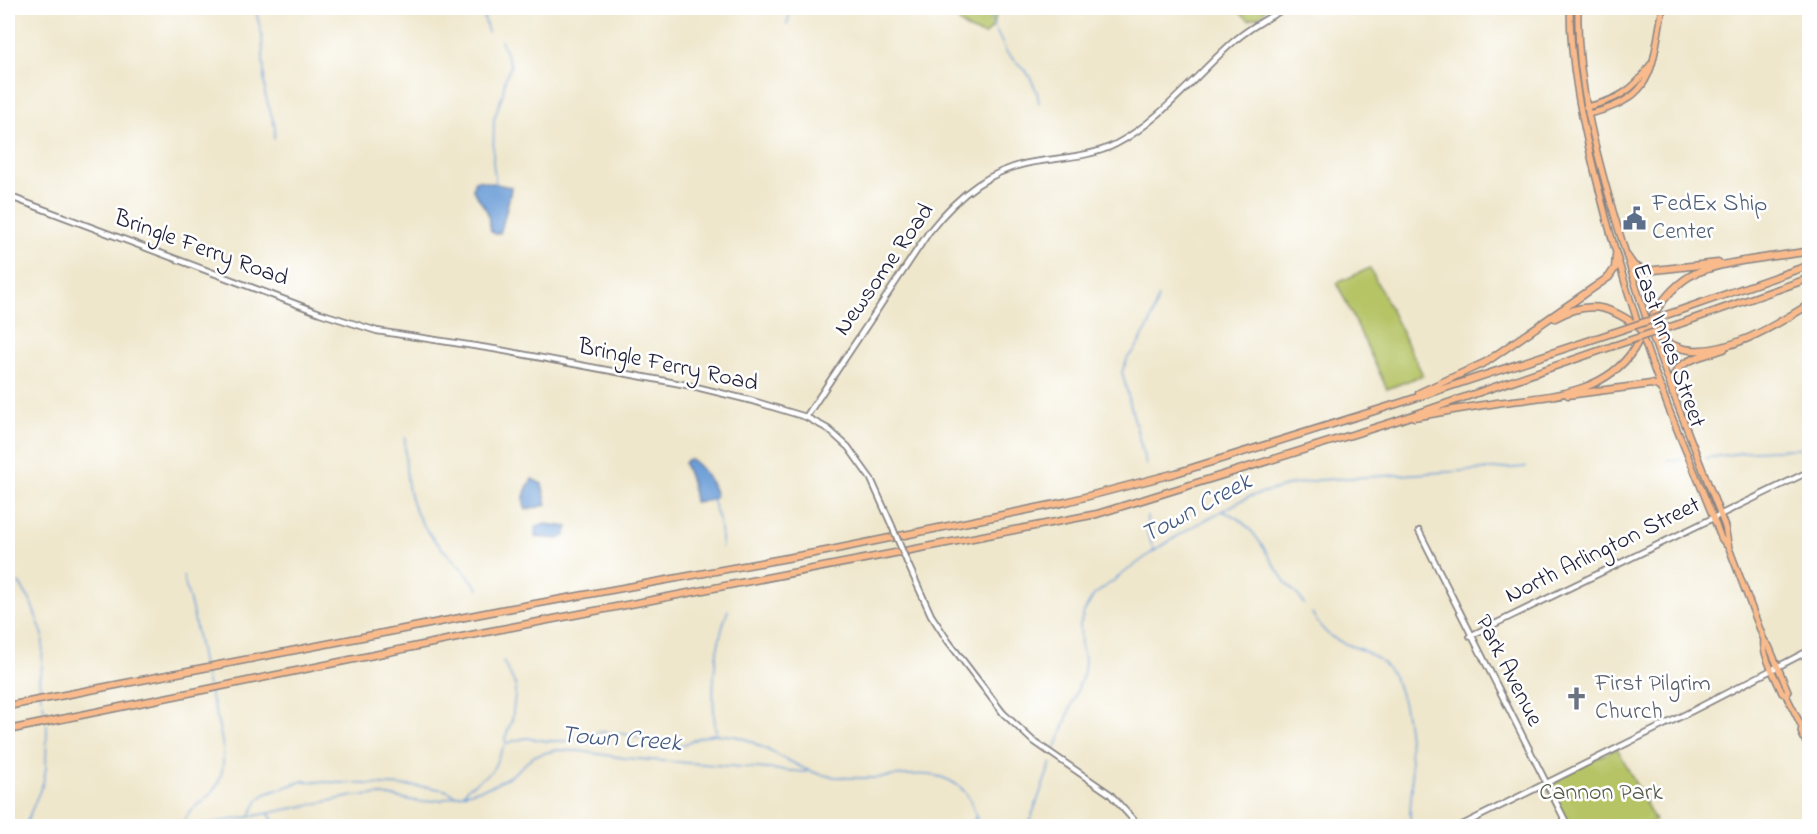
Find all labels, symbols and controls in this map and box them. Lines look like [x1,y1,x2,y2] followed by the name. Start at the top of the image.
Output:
[1651,187,1767,250] place label: FedEx Ship Center
[826,196,944,344] street label: Newsome Road
[108,201,293,298] street label: Bringle Ferry Road
[1621,205,1647,231] public building icon: FedEx Ship Center
[1622,259,1714,433] street label: East Innes Street
[574,330,762,403] street label: Bringle Ferry Road
[1135,463,1261,554] water label: Town Creek
[1499,488,1707,614] street label: North Arlington Street
[1465,609,1551,733] street label: Park Avenue
[1594,667,1711,730] place label: First Pilgrim Church
[1564,685,1590,711] church icon: First Pilgrim Church
[559,717,684,763] water label: Town Creek
[1539,776,1663,811] park label: Cannon Park

